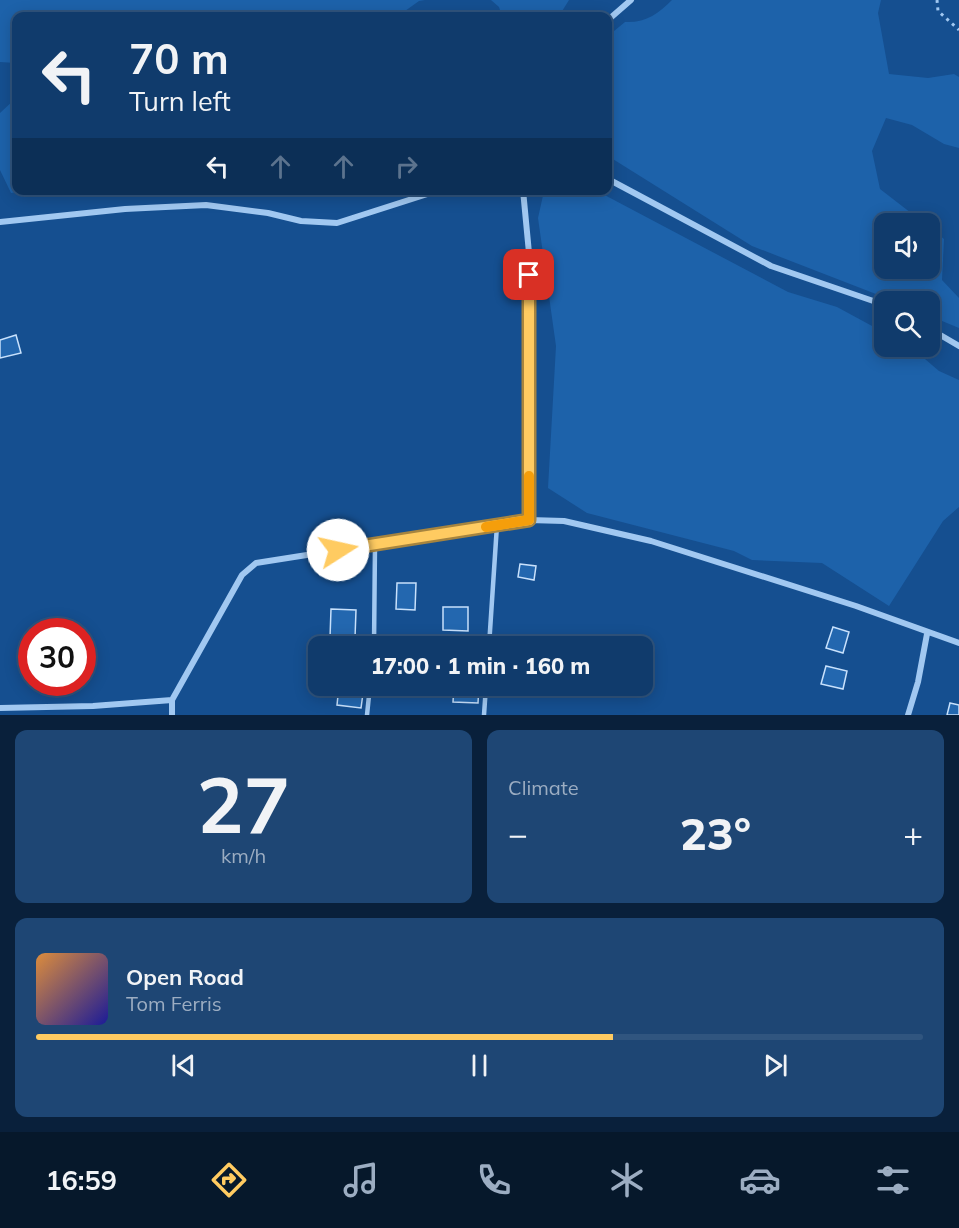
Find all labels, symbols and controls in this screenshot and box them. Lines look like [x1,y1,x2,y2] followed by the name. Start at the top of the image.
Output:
[129,32,229,85] text: 70 m
[30,36,108,114] icon: left
[129,84,231,118] text: Turn left
[201,150,234,183] icon: left
[264,150,297,183] icon: ahead
[327,150,360,183] icon: ahead
[390,150,423,183] icon: right
[874,213,940,357] map controls
[874,213,940,279] button: sound
[503,249,554,300] pin
[512,258,545,291] icon: arrive
[874,291,940,357] button: search
[306,518,370,582] position arrow
[18,618,96,696] speed limit sign: 30
[371,652,590,680] text: 17:00 · 1 min · 160 m
[197,755,290,853] text: 27
[508,775,579,800] text: Climate
[680,805,751,861] text: 23°
[508,813,528,854] text: −
[903,813,923,854] text: +
[221,843,266,868] text: km/h
[126,963,244,991] text: Open Road
[126,991,222,1016] text: Tom Ferris
[167,1049,200,1082] icon: previous
[463,1049,496,1082] icon: pause
[759,1049,792,1082] icon: next
[208,1159,250,1201] icon: directions
[340,1159,382,1201] icon: music
[473,1159,515,1201] icon: phone
[606,1159,648,1201] icon: climate
[739,1159,781,1201] icon: car
[872,1159,914,1201] icon: filters
[45,1163,117,1197] text: 16:59

